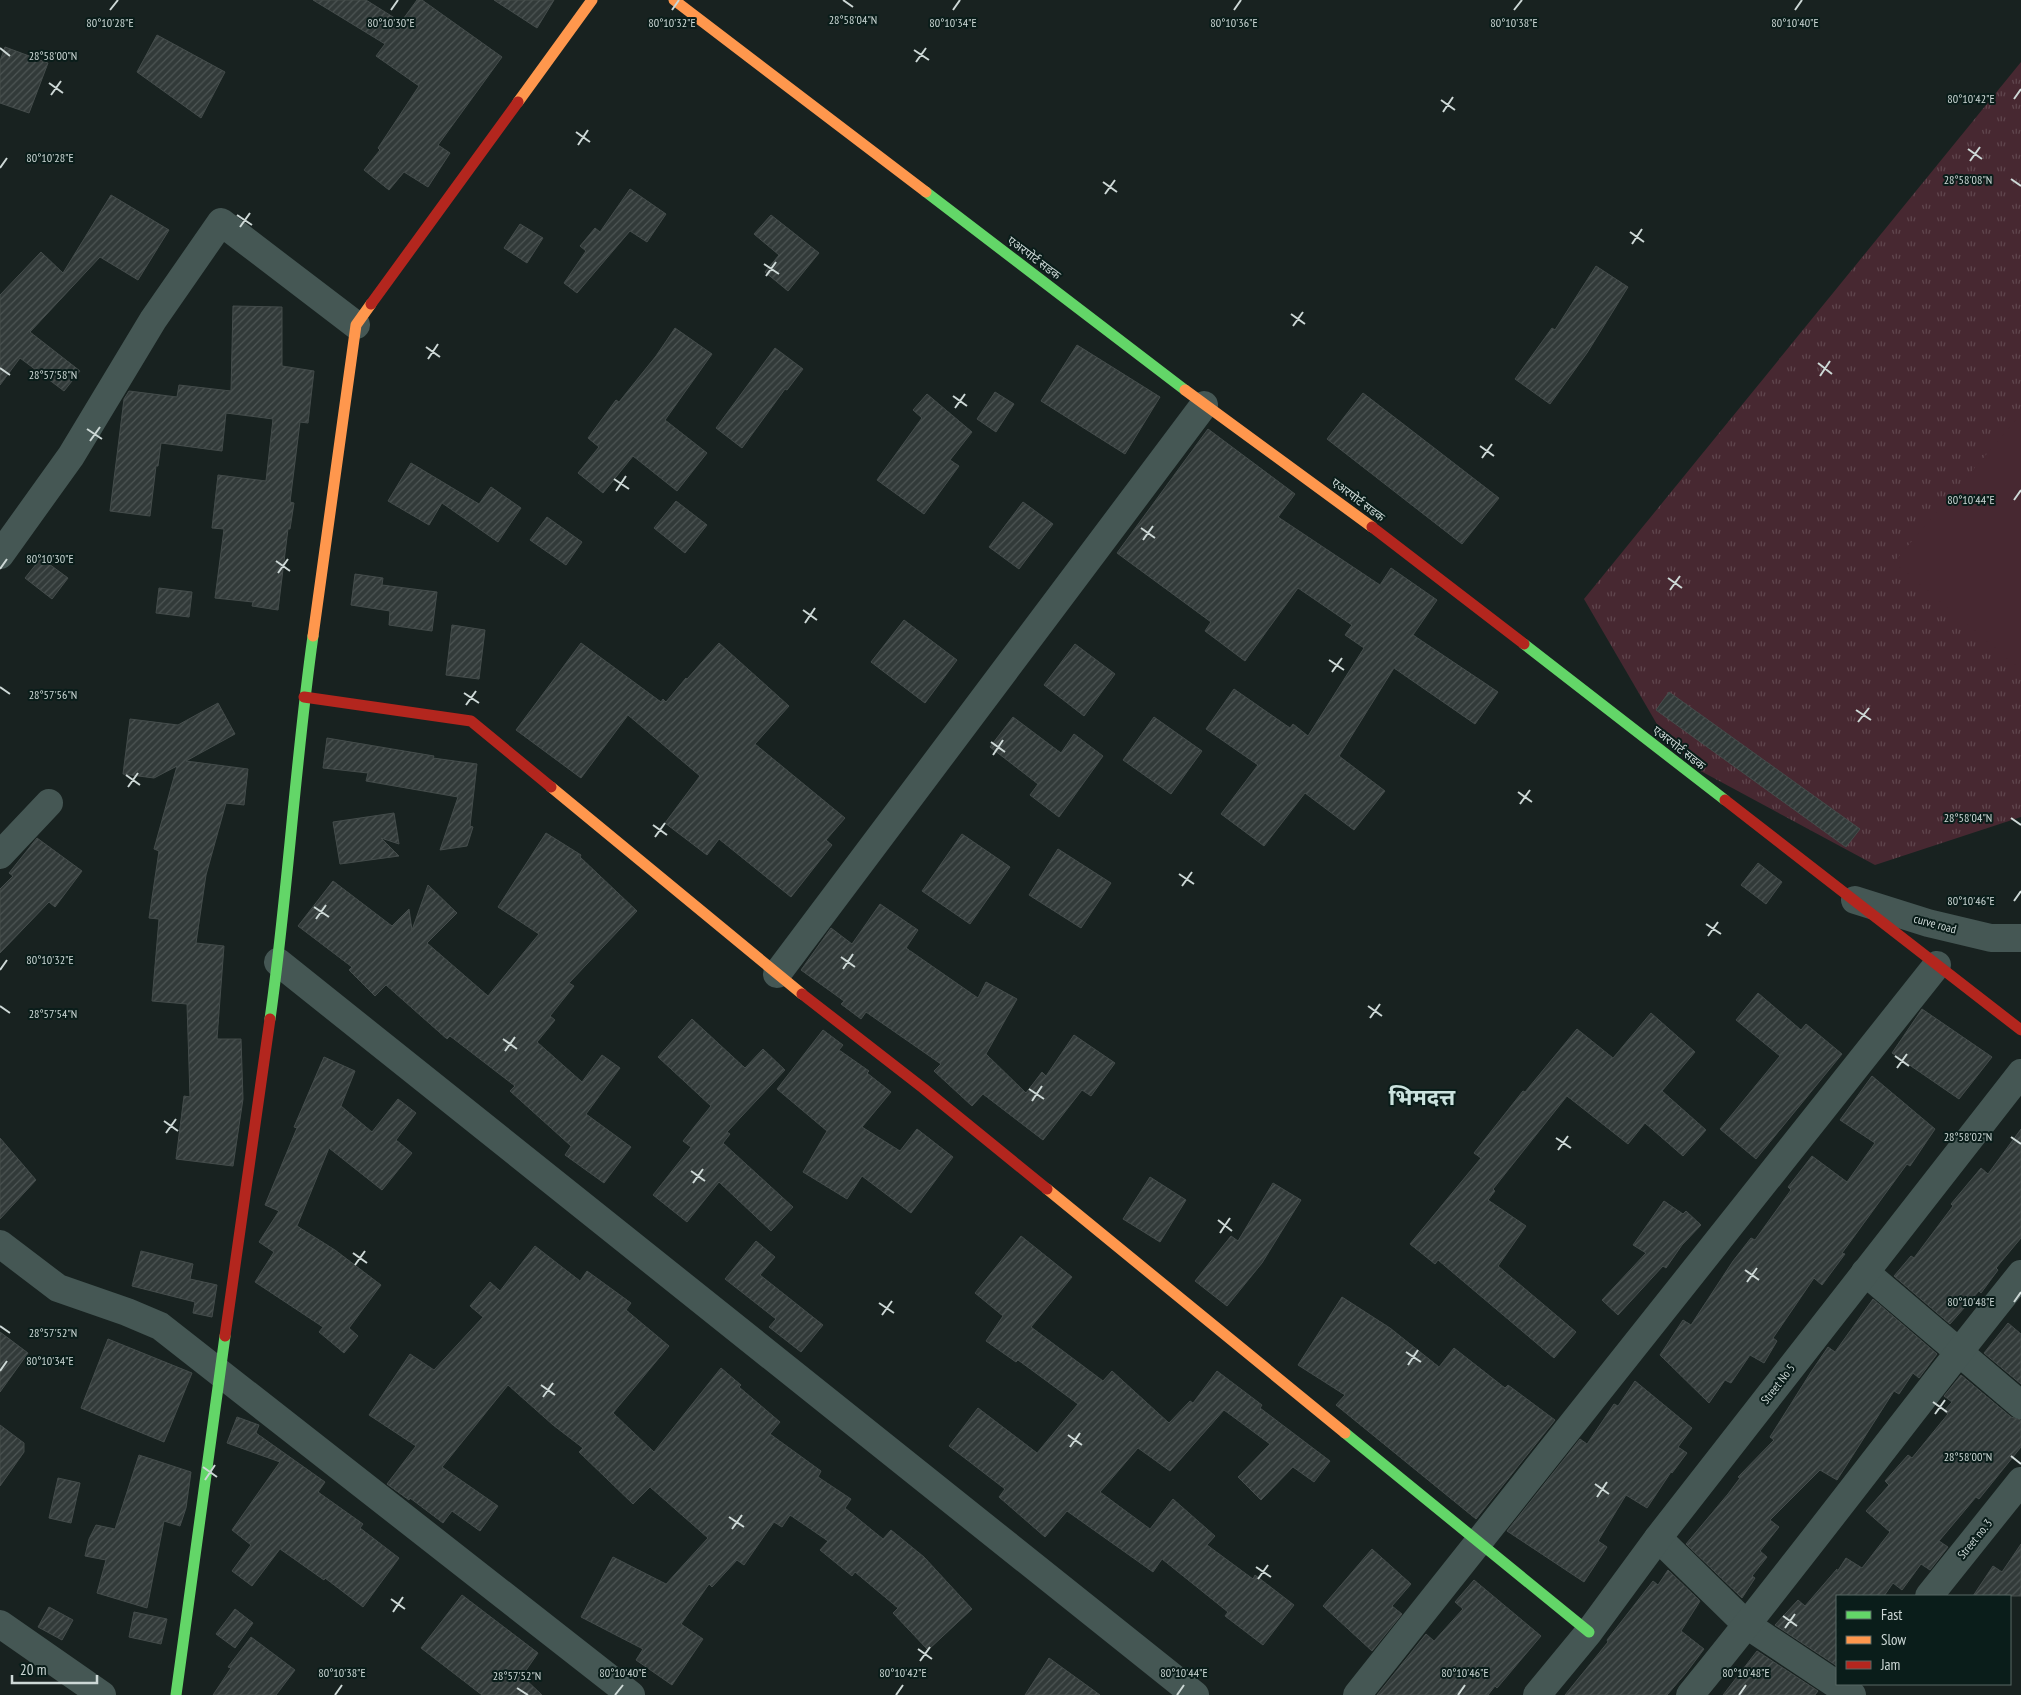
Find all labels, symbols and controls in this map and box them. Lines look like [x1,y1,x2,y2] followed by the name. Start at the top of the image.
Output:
[829,12,877,27] text: 28°58'04"N
[86,15,134,30] text: 80°10'28"E
[367,15,415,30] text: 80°10'30"E
[648,15,696,30] text: 80°10'32"E
[929,15,977,30] text: 80°10'34"E
[1210,15,1258,30] text: 80°10'36"E
[1490,15,1538,30] text: 80°10'38"E
[1771,15,1819,30] text: 80°10'40"E
[29,48,77,63] text: 28°58'00"N
[1947,91,1995,106] text: 80°10'42"E
[26,150,74,165] text: 80°10'28"E
[1944,172,1992,187] text: 28°58'08"N
[1005,233,1065,283] street label: एअरपोर्ट सडक
[29,367,77,382] text: 28°57'58"N
[1329,475,1389,525] street label: एअरपोर्ट सडक
[1947,492,1995,507] text: 80°10'44"E
[26,551,74,566] text: 80°10'30"E
[29,687,77,702] text: 28°57'56"N
[1650,722,1709,773] street label: एअरपोर्ट सडक
[1944,810,1992,825] text: 28°58'04"N
[1947,893,1995,908] text: 80°10'46"E
[1912,911,1958,936] street label: curve road
[26,952,74,967] text: 80°10'32"E
[29,1006,77,1021] text: 28°57'54"N
[1389,1083,1456,1111] district label: भिमदत्त
[1944,1129,1992,1144] text: 28°58'02"N
[1947,1294,1995,1309] text: 80°10'48"E
[29,1325,77,1340] text: 28°57'52"N
[26,1353,74,1368] text: 80°10'34"E
[1757,1361,1798,1407] street label: Street No 5
[1944,1449,1992,1464] text: 28°58'00"N
[1954,1516,1995,1562] street label: Street no. 3
[1836,1595,2011,1685] legend
[1881,1605,1902,1624] text: Fast
[1881,1630,1906,1649] text: Slow
[12,1652,98,1684] scale bar
[1880,1655,1900,1674] text: Jam
[20,1660,46,1679] text: 20 m
[318,1665,366,1680] text: 80°10'38"E
[599,1665,647,1680] text: 80°10'40"E
[879,1665,927,1680] text: 80°10'42"E
[1160,1665,1208,1680] text: 80°10'44"E
[1441,1665,1489,1680] text: 80°10'46"E
[1722,1665,1770,1680] text: 80°10'48"E
[493,1668,541,1683] text: 28°57'52"N

